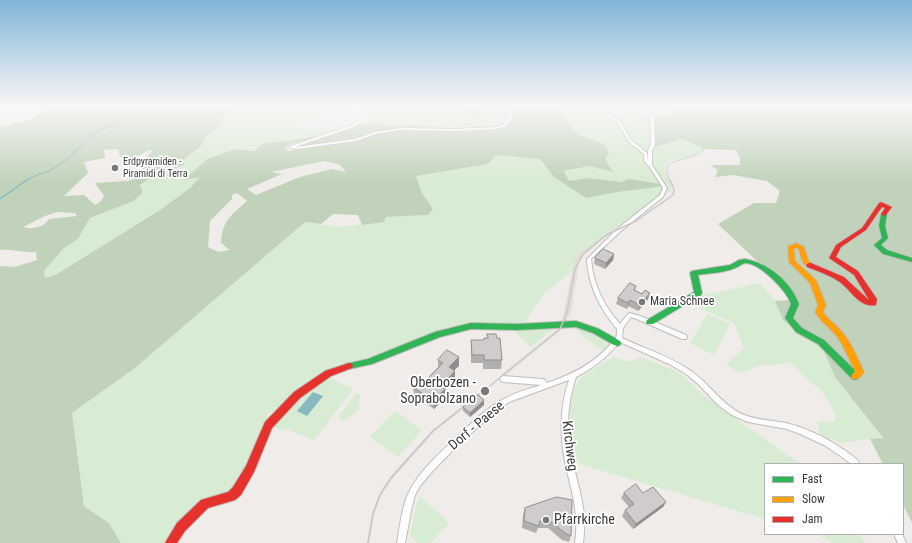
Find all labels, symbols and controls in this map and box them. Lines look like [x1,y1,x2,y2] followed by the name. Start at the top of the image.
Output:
[123,156,188,180] place label: Erdpyramiden - Piramidi di Terra
[110,163,120,173] marker: Erdpyramiden - Piramidi di Terra
[650,295,714,309] place label: Maria Schnee
[637,297,647,307] marker: Maria Schnee
[400,375,476,408] place label: Oberbozen - Soprabolzano
[479,385,491,397] marker: Oberbozen - Soprabolzano
[446,398,508,454] street label: Dorf - Paese
[558,420,580,472] street label: Kirchweg
[764,463,904,535] legend
[802,472,822,486] text: Fast
[802,492,825,506] text: Slow
[554,512,615,528] place label: Pfarrkirche
[802,512,823,526] text: Jam
[541,515,551,525] marker: Pfarrkirche

